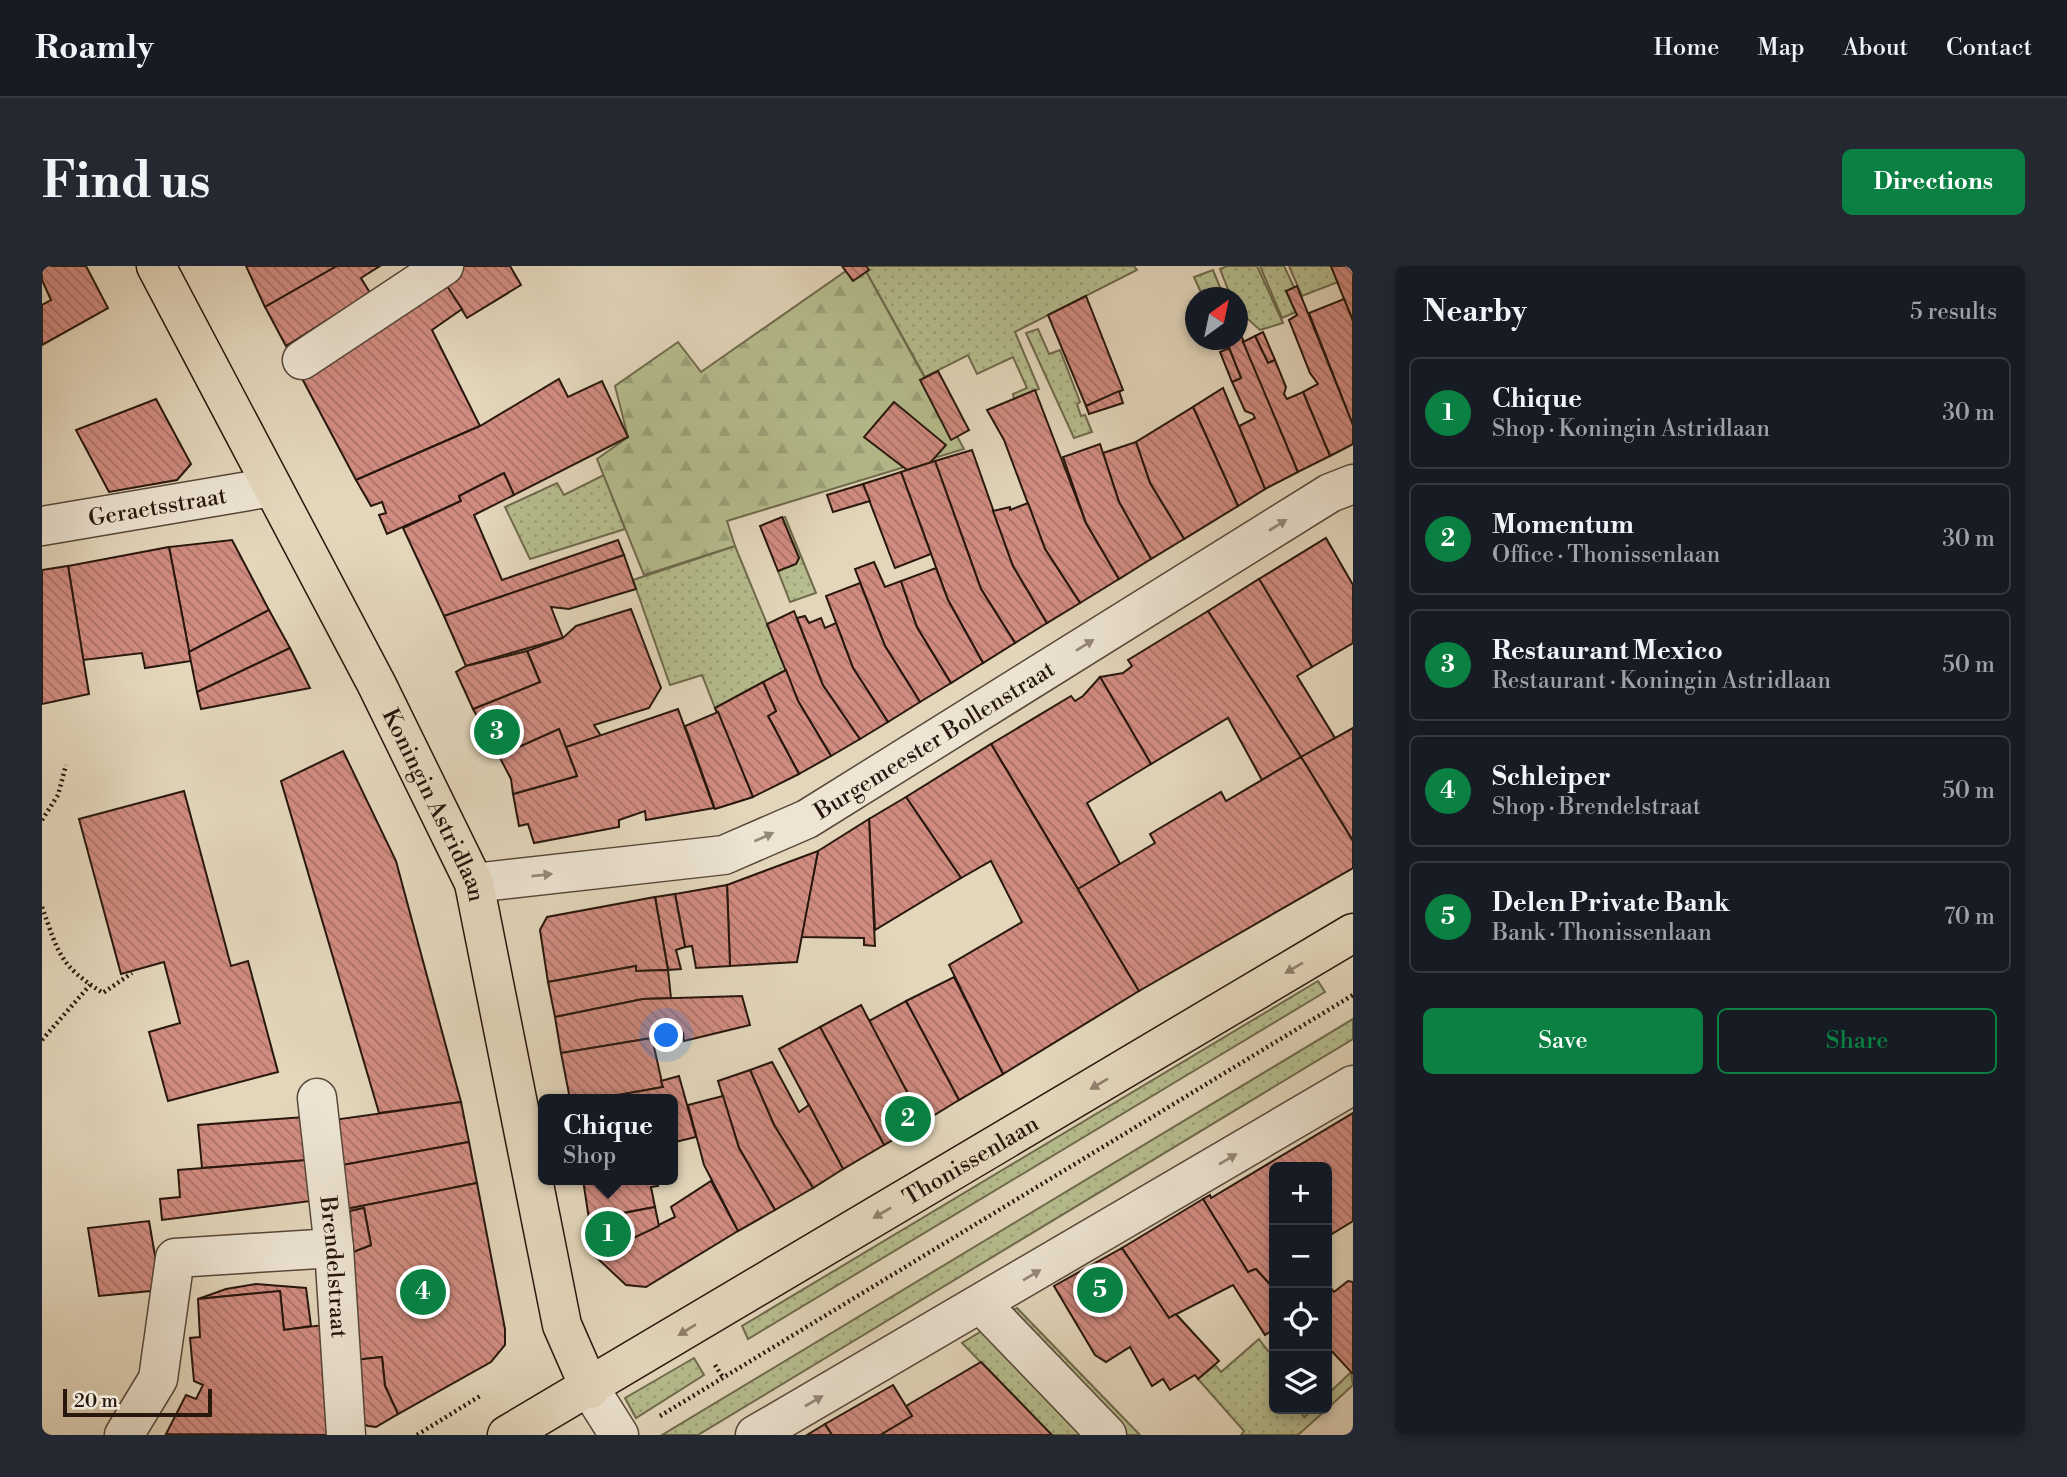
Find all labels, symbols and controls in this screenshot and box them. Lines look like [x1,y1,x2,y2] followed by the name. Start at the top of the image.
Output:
[35,28,154,69] text: Roamly
[1654,33,1719,63] text: Home
[1757,33,1805,63] text: Map
[1843,33,1908,63] text: About
[1946,33,2032,63] text: Contact
[1842,149,2025,215] button: Directions
[42,152,211,213] text: Find us
[1185,287,1248,350] north arrow
[1423,293,1527,331] text: Nearby
[1910,298,1997,326] text: 5 results
[1492,383,1582,415] text: Chique
[1442,399,1454,427] text: 1
[1942,399,1995,427] text: 30 m
[1492,415,1770,443] text: Shop · Koningin Astridlaan
[86,482,229,533] street label: Geraetsstraat
[1492,509,1634,541] text: Momentum
[1269,518,1288,531] one-way arrow
[1441,525,1455,553] text: 2
[1942,525,1995,553] text: 30 m
[1492,541,1720,569] text: Office · Thonissenlaan
[1492,635,1723,667] text: Restaurant Mexico
[1076,639,1095,652] one-way arrow
[1441,651,1455,679] text: 3
[1942,651,1995,679] text: 50 m
[809,655,1060,826] street label: Burgemeester Bollenstraat
[1492,667,1831,695] text: Restaurant · Koningin Astridlaan
[376,704,490,904] street label: Koningin Astridlaan
[474,706,520,758] pin: 3
[1492,761,1611,793] text: Schleiper
[1440,777,1456,805] text: 4
[1942,777,1995,805] text: 50 m
[1492,793,1701,821] text: Shop · Brendelstraat
[754,831,775,842] one-way arrow
[531,870,553,881] one-way arrow
[1492,887,1730,919] text: Delen Private Bank
[1441,903,1455,931] text: 5
[1944,903,1995,931] text: 70 m
[1492,919,1712,947] text: Bank · Thonissenlaan
[1285,962,1304,975] one-way arrow
[1423,1008,1703,1074] button: Save
[1717,1008,1997,1074] button: Share
[649,1018,683,1052] your location
[1089,1078,1108,1091] one-way arrow
[885,1093,931,1145] pin: 2
[538,1094,678,1185] popup
[563,1110,653,1142] text: Chique
[898,1110,1044,1212] street label: Thonissenlaan
[563,1142,616,1170] text: Shop
[1218,1154,1238,1166] one-way arrow
[1269,1162,1332,1414] map controls
[1269,1162,1332,1225] button: +
[313,1194,353,1339] street label: Brendelstraat
[872,1207,891,1219] one-way arrow
[585,1208,631,1260] pin: 1
[1269,1225,1332,1288] button: −
[1077,1264,1123,1316] pin: 5
[400,1266,446,1318] pin: 4
[1023,1269,1042,1281] one-way arrow
[1269,1288,1332,1351] button: locate
[677,1323,696,1336] one-way arrow
[1269,1351,1332,1414] button: layers
[63,1386,212,1418] scale bar
[74,1389,118,1413] text: 20 m
[804,1395,824,1407] one-way arrow

